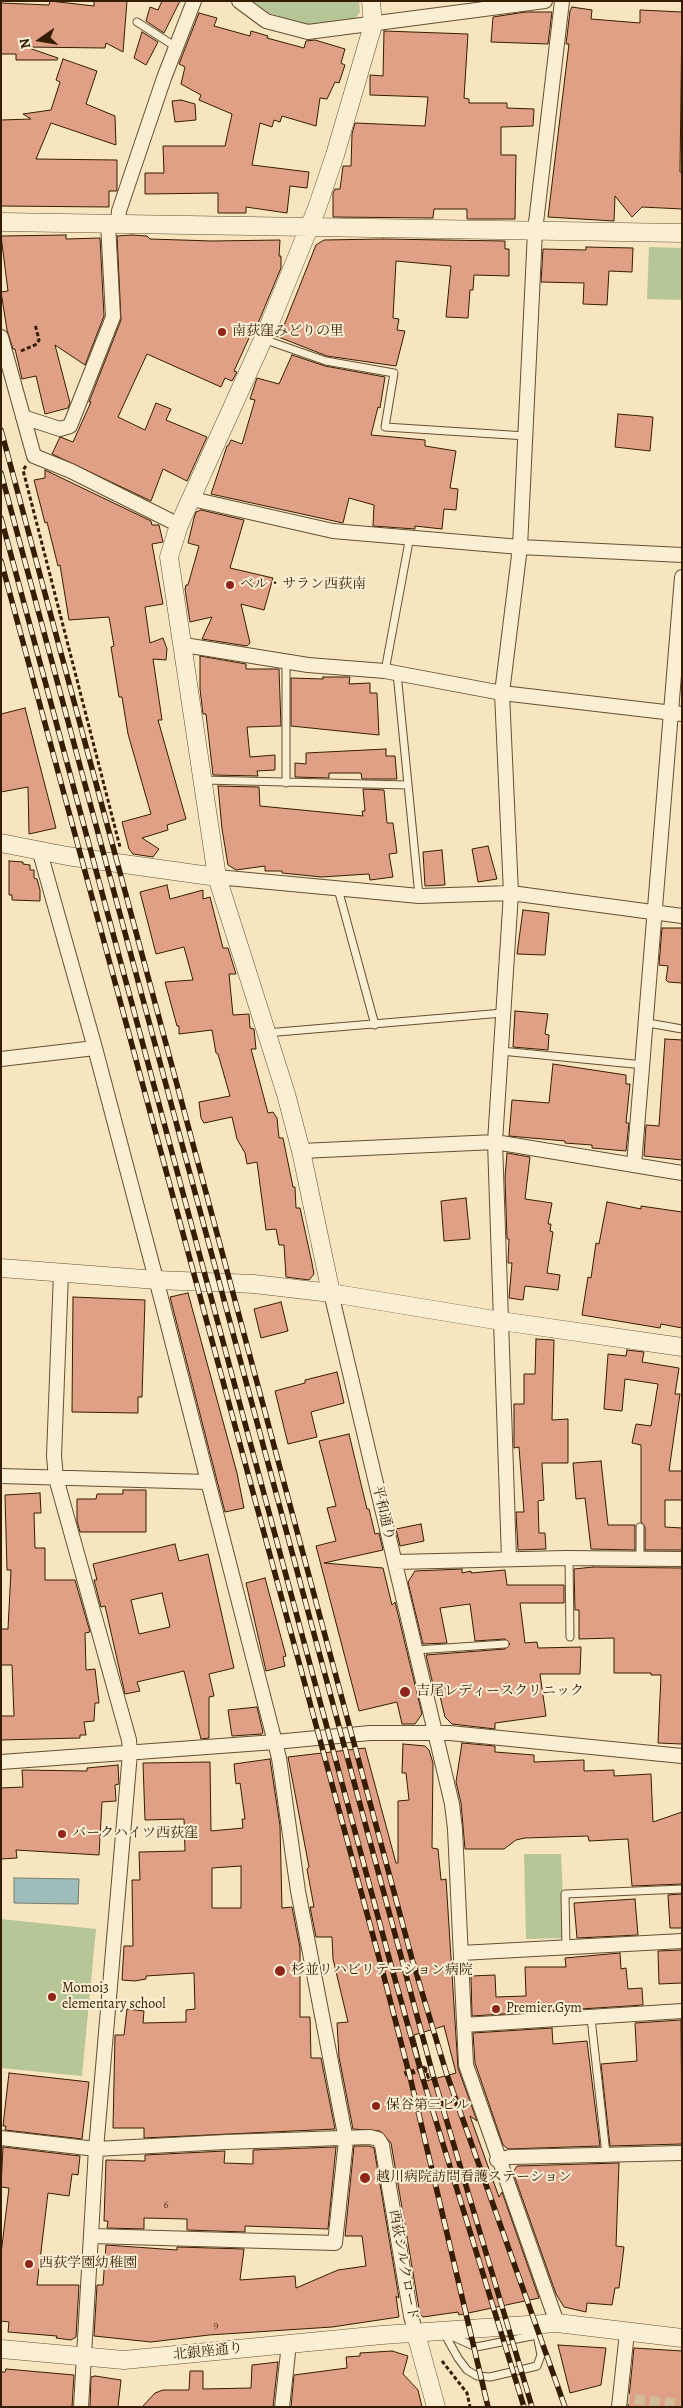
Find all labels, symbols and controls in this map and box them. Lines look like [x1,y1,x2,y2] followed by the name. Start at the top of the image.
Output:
[15,15,65,65] north arrow
[14,36,35,51] text: N
[232,324,344,340] place label: 南荻窪みどりの里
[216,326,228,338] marker: 南荻窪みどりの里
[240,577,366,593] place label: ベル・サラン西荻南
[224,579,236,591] marker: ベル・サラン西荻南
[369,1484,397,1542] street label: 平和通り
[416,1684,584,1700] place label: 吉尾レディースクリニック
[398,1685,412,1699] marker: 吉尾レディースクリニック
[72,1826,198,1842] place label: パークハイツ西荻窪
[56,1828,68,1840] marker: パークハイツ西荻窪
[291,1963,473,1979] place label: 杉並リハビリテーション病院
[273,1964,287,1978] marker: 杉並リハビリテーション病院
[62,1981,166,2014] place label: Momoi3 elementary school
[46,1991,58,2003] marker: Momoi3 elementary school
[506,2001,582,2017] place label: Premier Gym
[490,2003,502,2015] marker: Premier Gym
[386,2098,470,2114] place label: 保谷第三ビル
[370,2100,382,2112] marker: 保谷第三ビル
[376,2170,572,2186] place label: 越川病院訪問看護ステーション
[358,2171,372,2185] marker: 越川病院訪問看護ステーション
[163,2198,169,2212] house number: 6
[385,2208,421,2322] street label: 西荻シルクロード
[39,2256,137,2272] place label: 西荻学園幼稚園
[23,2258,35,2270] marker: 西荻学園幼稚園
[213,2318,219,2332] house number: 9
[172,2340,244,2364] street label: 北銀座通り

